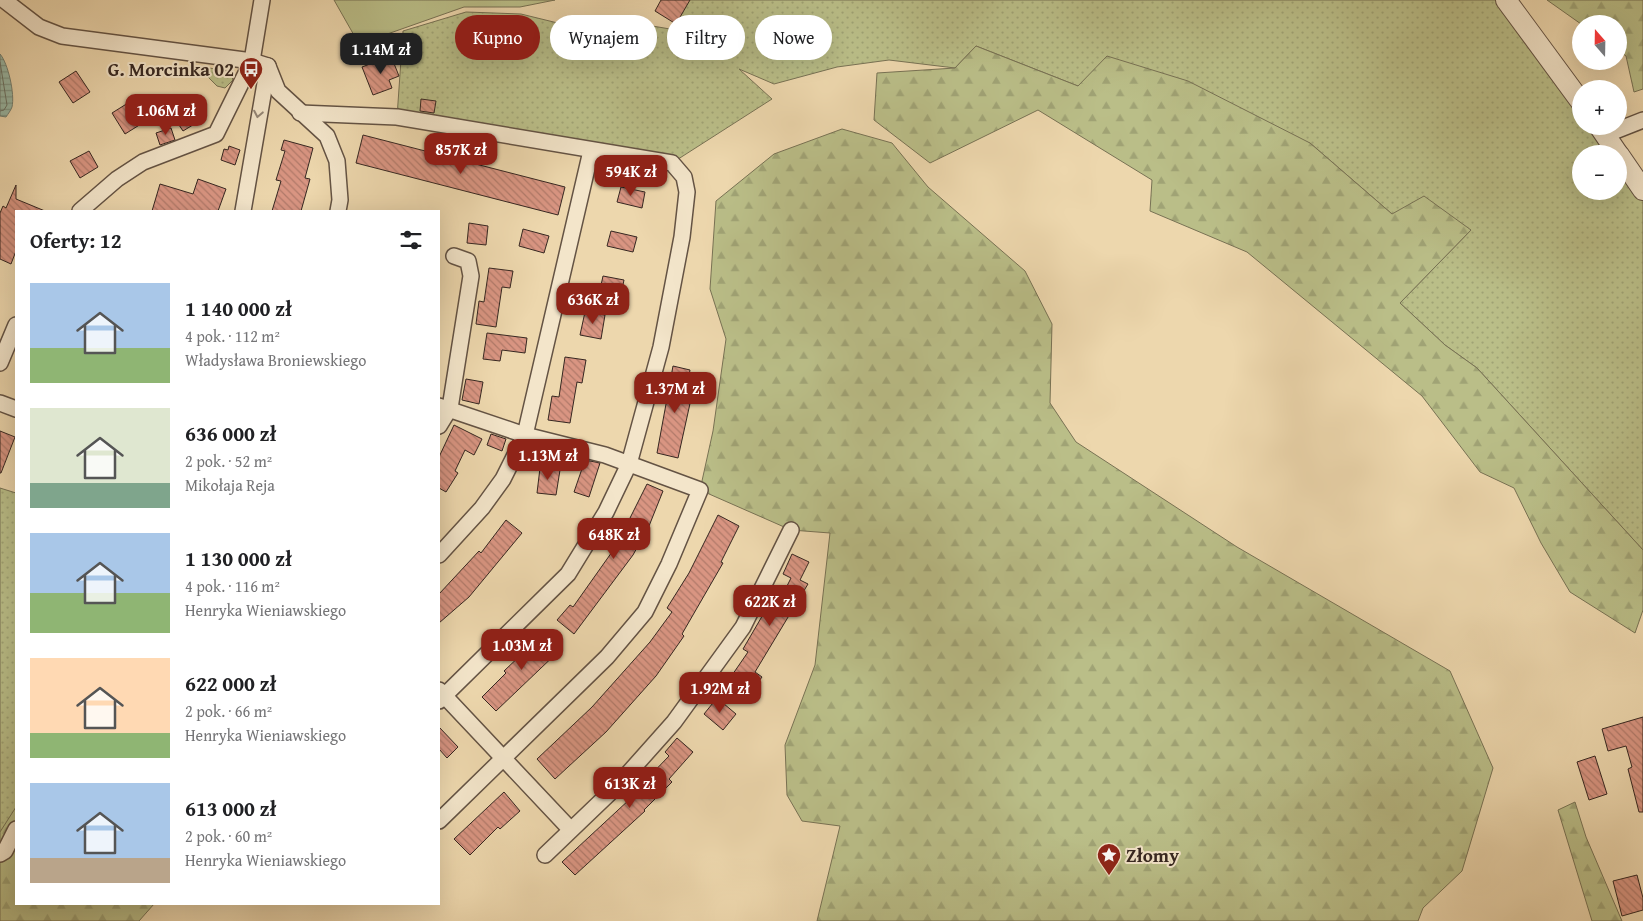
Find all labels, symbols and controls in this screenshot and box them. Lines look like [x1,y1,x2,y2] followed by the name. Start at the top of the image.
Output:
[455,15,540,60] chip: Kupno
[550,15,657,60] chip: Wynajem
[667,15,745,60] chip: Filtry
[755,15,832,60] chip: Nowe
[1572,15,1628,70] north arrow
[1572,15,1627,200] map controls
[329,32,433,75] pin: 1.14M zł
[351,37,411,61] text: 1.14M zł
[108,55,234,83] place label: G. Morcinka 02
[238,56,264,90] bus stop icon: G. Morcinka 02
[1572,80,1627,135] button: +
[114,94,218,136] pin: 1.06M zł
[136,98,196,122] text: 1.06M zł
[254,110,264,119] one-way arrow
[415,132,507,175] pin: 857K zł
[435,137,487,161] text: 857K zł
[1572,145,1627,200] button: −
[585,154,677,197] pin: 594K zł
[605,159,657,183] text: 594K zł
[30,225,122,256] text: Oferty: 12
[397,226,425,254] icon: filters
[547,282,639,325] pin: 636K zł
[567,287,619,311] text: 636K zł
[185,293,292,324] text: 1 140 000 zł
[70,303,130,363] icon: home
[185,324,280,348] text: 4 pok. · 112 m²
[185,348,366,372] text: Władysława Broniewskiego
[623,372,727,414] pin: 1.37M zł
[645,376,705,400] text: 1.37M zł
[185,418,276,449] text: 636 000 zł
[70,428,130,488] icon: home
[496,438,600,481] pin: 1.13M zł
[518,443,578,467] text: 1.13M zł
[185,449,272,473] text: 2 pok. · 52 m²
[185,473,275,497] text: Mikołaja Reja
[568,518,660,560] pin: 648K zł
[588,522,640,546] text: 648K zł
[185,543,292,574] text: 1 130 000 zł
[70,553,130,613] icon: home
[185,574,280,598] text: 4 pok. · 116 m²
[724,584,816,627] pin: 622K zł
[744,589,796,613] text: 622K zł
[185,598,346,622] text: Henryka Wieniawskiego
[470,628,574,671] pin: 1.03M zł
[492,633,552,657] text: 1.03M zł
[185,668,276,699] text: 622 000 zł
[668,672,772,714] pin: 1.92M zł
[690,676,750,700] text: 1.92M zł
[70,678,130,738] icon: home
[185,699,272,723] text: 2 pok. · 66 m²
[185,723,346,747] text: Henryka Wieniawskiego
[584,766,676,809] pin: 613K zł
[604,771,656,795] text: 613K zł
[185,793,276,824] text: 613 000 zł
[70,803,130,863] icon: home
[185,824,272,848] text: 2 pok. · 60 m²
[1126,841,1179,869] place label: Złomy
[1096,842,1122,876] place icon: Złomy
[185,848,346,872] text: Henryka Wieniawskiego

